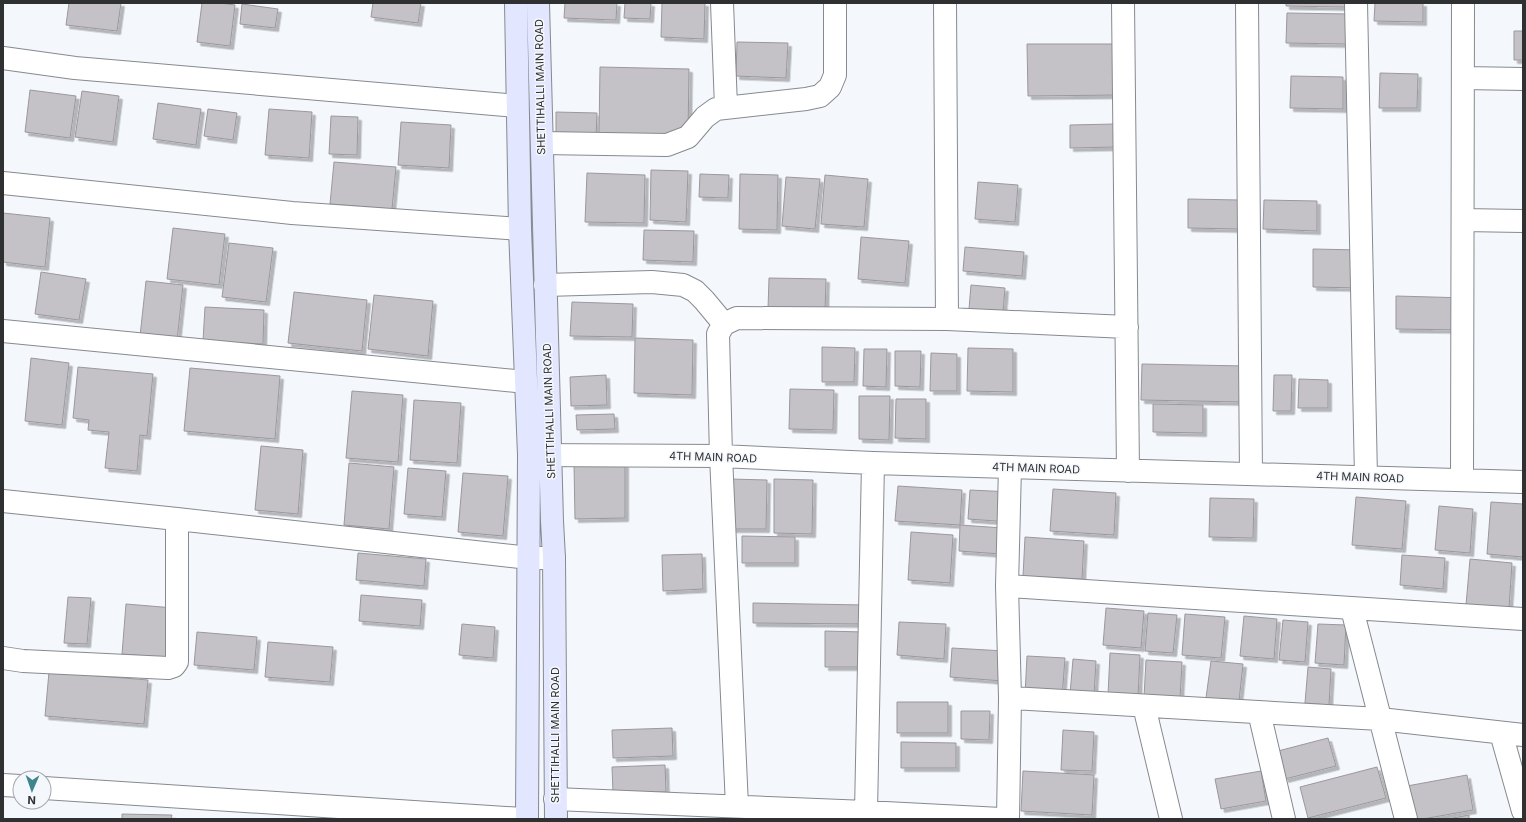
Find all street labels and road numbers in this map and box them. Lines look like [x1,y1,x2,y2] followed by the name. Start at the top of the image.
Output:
[532,19,548,155] street label: SHETTIHALLI MAIN ROAD
[540,343,558,479] street label: SHETTIHALLI MAIN ROAD
[669,448,757,466] street label: 4TH MAIN ROAD
[992,459,1080,477] street label: 4TH MAIN ROAD
[1316,468,1404,486] street label: 4TH MAIN ROAD
[548,667,562,803] street label: SHETTIHALLI MAIN ROAD

